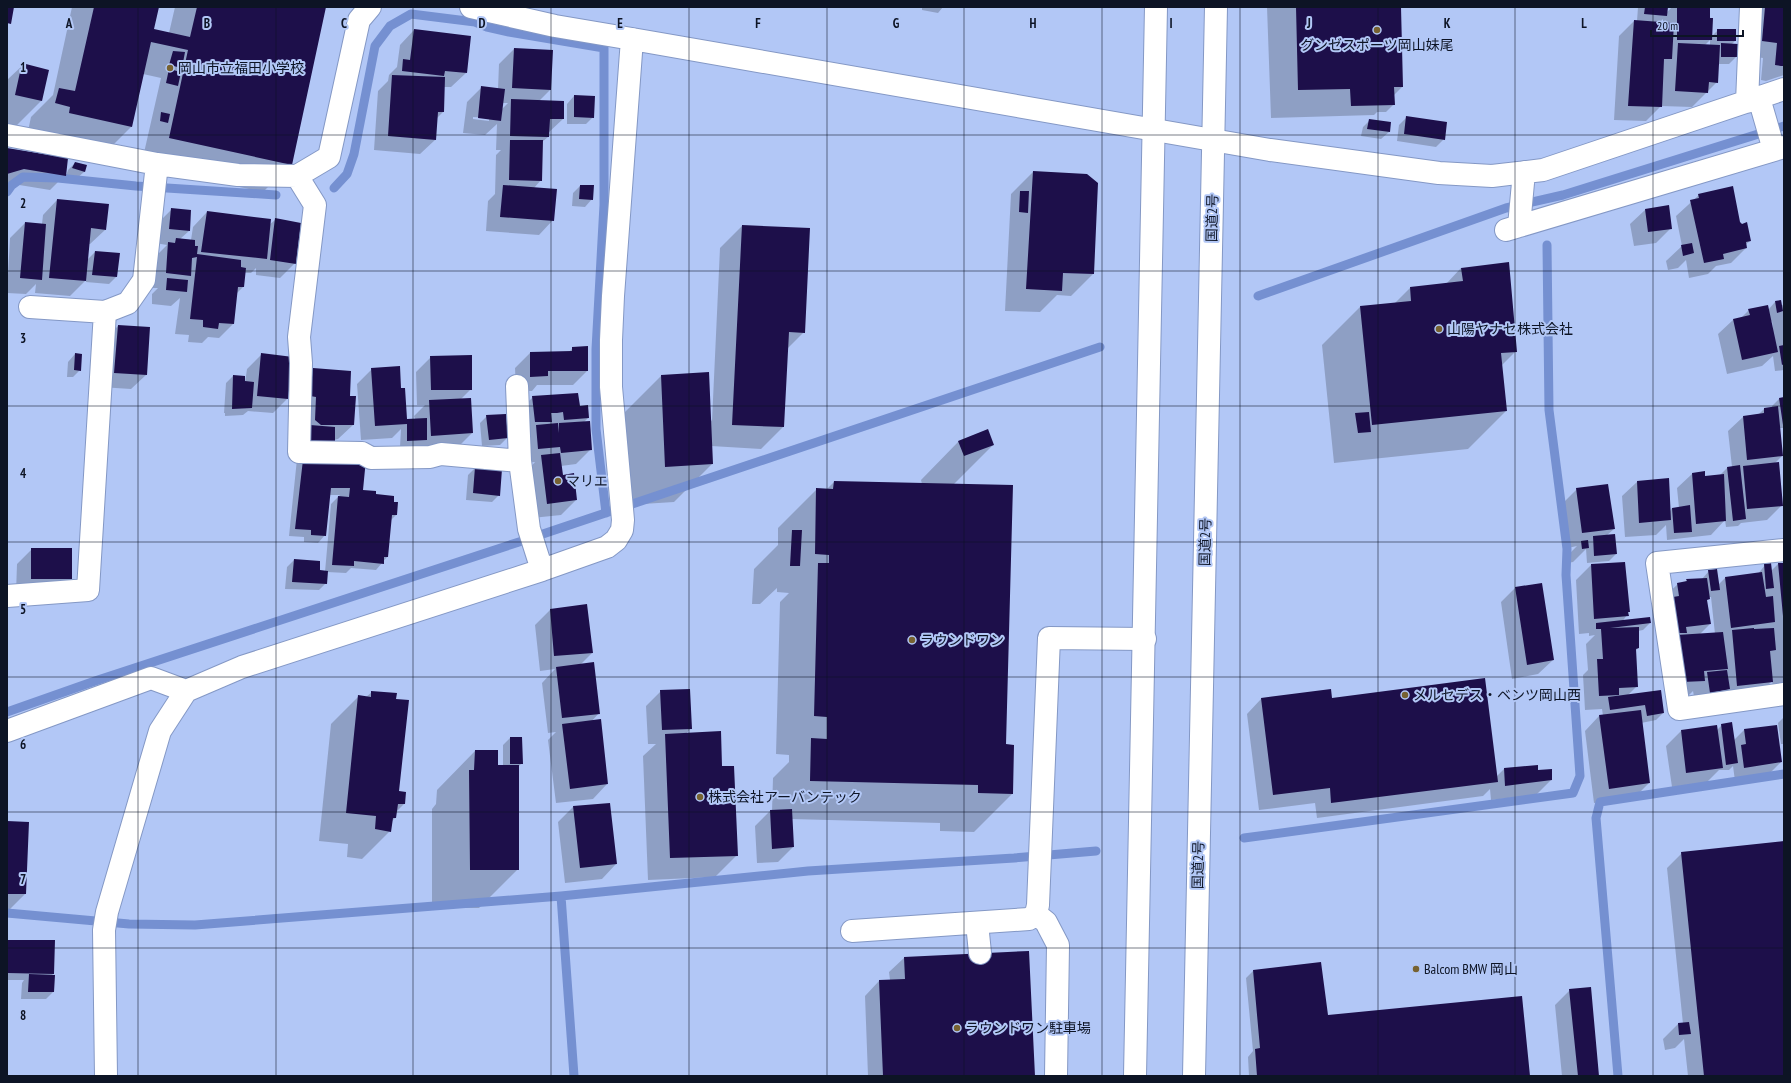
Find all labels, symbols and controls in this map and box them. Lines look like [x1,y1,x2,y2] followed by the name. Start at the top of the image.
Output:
[1651,12,1743,38] scale bar
[65,15,73,32] text: A
[204,15,210,32] text: B
[341,15,347,32] text: C
[479,15,486,32] text: D
[617,15,623,32] text: E
[755,15,761,32] text: F
[893,15,900,32] text: G
[1030,15,1037,32] text: H
[1169,15,1173,32] text: I
[1306,15,1311,32] text: J
[1444,15,1451,32] text: K
[1581,15,1587,32] text: L
[1657,18,1678,33] text: 20 m
[1372,25,1382,35] marker: グンゼスポーツ岡山妹尾
[1300,36,1454,54] place label: グンゼスポーツ岡山妹尾
[20,59,26,76] text: 1
[178,59,304,77] place label: 岡山市立福田小学校
[165,63,175,73] marker: 岡山市立福田小学校
[1203,194,1221,242] street label: 国道2号
[20,195,26,212] text: 2
[1447,320,1573,338] place label: 山陽ヤナセ株式会社
[1434,324,1444,334] marker: 山陽ヤナセ株式会社
[20,330,26,347] text: 3
[20,465,27,482] text: 4
[566,472,608,490] place label: マリエ
[553,476,563,486] marker: マリエ
[1196,518,1214,566] street label: 国道2号
[20,601,26,618] text: 5
[920,631,1004,649] place label: ラウンドワン
[907,635,917,645] marker: ラウンドワン
[1413,686,1581,704] place label: メルセデス・ベンツ岡山西
[1400,690,1410,700] marker: メルセデス・ベンツ岡山西
[20,736,26,753] text: 6
[708,788,862,806] place label: 株式会社アーバンテック
[695,792,705,802] marker: 株式会社アーバンテック
[1189,841,1207,889] street label: 国道2号
[20,871,26,888] text: 7
[1424,960,1518,978] place label: Balcom BMW 岡山
[1411,964,1421,974] marker: Balcom BMW 岡山
[20,1007,26,1024] text: 8
[965,1019,1091,1037] place label: ラウンドワン駐車場
[952,1023,962,1033] marker: ラウンドワン駐車場

